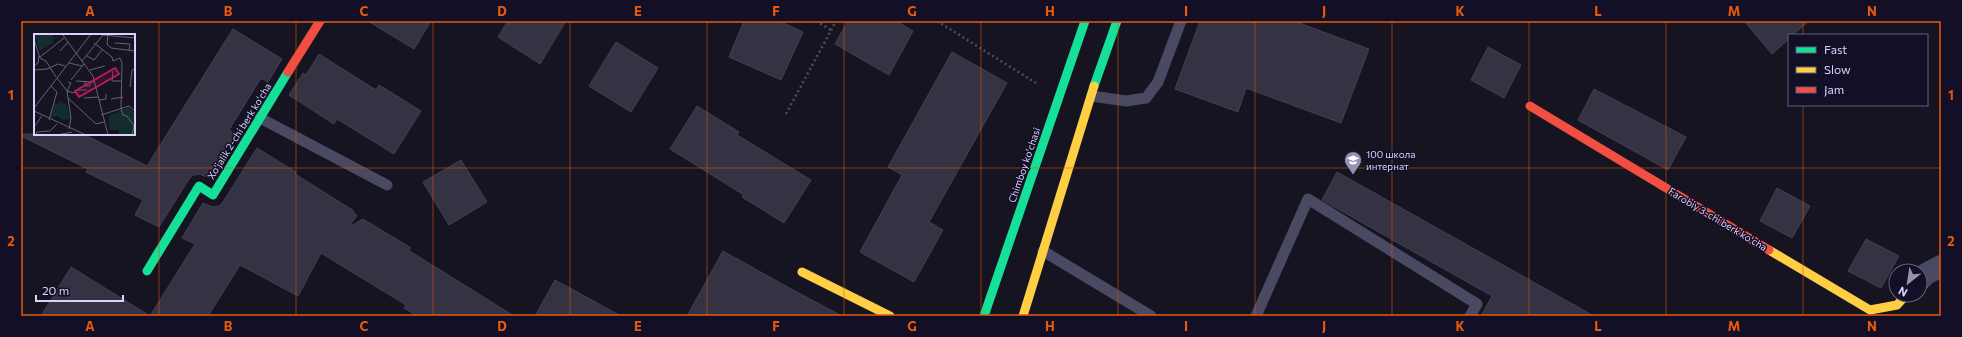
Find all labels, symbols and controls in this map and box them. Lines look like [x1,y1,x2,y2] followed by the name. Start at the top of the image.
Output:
[85,3,95,19] text: A
[224,3,233,19] text: B
[360,3,369,19] text: C
[497,3,507,19] text: D
[634,3,642,19] text: E
[772,3,780,19] text: F
[907,3,917,19] text: G
[1045,3,1055,19] text: H
[1184,3,1188,19] text: I
[1322,3,1326,19] text: J
[1455,3,1465,19] text: K
[1594,3,1602,19] text: L
[1728,3,1740,19] text: M
[1867,3,1877,19] text: N
[34,34,135,135] inset map
[1788,34,1928,106] legend
[1824,42,1847,56] text: Fast
[1824,62,1851,76] text: Slow
[204,81,274,181] street label: Xo'jalik 2-chi berk ko'cha
[1824,82,1844,97] text: Jam
[8,87,14,103] text: 1
[1948,87,1954,103] text: 1
[1005,126,1043,204] street label: Chimboy ko'chasi
[1366,148,1416,172] place label: 100 школа интернат
[1343,150,1363,175] school or university icon: 100 школа интернат
[1667,185,1769,253] street label: Farobiy 3-chi berk ko'cha
[7,233,15,249] text: 2
[1947,233,1955,249] text: 2
[1888,263,1928,303] north arrow
[36,277,123,303] scale bar
[42,283,69,297] text: 20 m
[1896,284,1910,300] text: N
[85,318,95,334] text: A
[224,318,233,334] text: B
[360,318,369,334] text: C
[497,318,507,334] text: D
[634,318,642,334] text: E
[772,318,780,334] text: F
[907,318,917,334] text: G
[1045,318,1055,334] text: H
[1184,318,1188,334] text: I
[1322,318,1326,334] text: J
[1455,318,1465,334] text: K
[1594,318,1602,334] text: L
[1728,318,1740,334] text: M
[1867,318,1877,334] text: N

